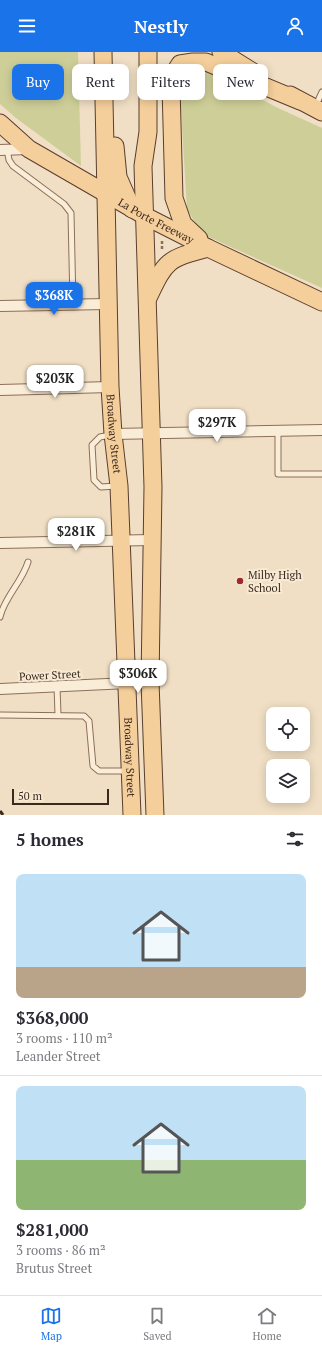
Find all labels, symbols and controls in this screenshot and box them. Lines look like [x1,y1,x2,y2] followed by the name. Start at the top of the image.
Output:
[134,14,188,38] text: Nestly
[16,15,38,37] icon: menu
[284,15,306,37] icon: person
[12,64,64,100] chip: Buy
[72,64,129,100] chip: Rent
[137,64,205,100] chip: Filters
[213,64,268,100] chip: New
[116,195,197,247] street label: La Porte Freeway
[26,282,82,316] pin: $368K
[35,286,73,304] text: $368K
[27,365,83,399] pin: $203K
[36,369,74,387] text: $203K
[103,393,125,474] street label: Broadway Street
[189,409,245,443] pin: $297K
[198,413,236,431] text: $297K
[48,518,104,552] pin: $281K
[57,522,95,540] text: $281K
[248,568,302,595] place label: Milby High School
[235,576,245,586] marker: Milby High School
[110,660,166,694] pin: $306K
[119,664,157,682] text: $306K
[19,666,81,684] street label: Power Street
[266,707,310,803] map controls
[266,707,310,751] button: locate
[121,717,138,798] street label: Broadway Street
[266,759,310,803] button: layers
[12,787,109,806] scale bar
[18,789,42,803] text: 50 m
[16,828,84,851] text: 5 homes
[284,828,306,850] icon: filters
[125,900,197,972] icon: home
[16,1006,88,1029] text: $368,000
[16,1029,113,1047] text: 3 rooms · 110 m²
[16,1047,101,1065] text: Leander Street
[125,1112,197,1184] icon: home
[16,1218,88,1241] text: $281,000
[16,1241,106,1259] text: 3 rooms · 86 m²
[16,1259,92,1277] text: Brutus Street
[40,1305,62,1343] tab: Map
[143,1305,172,1343] tab: Saved
[252,1305,282,1343] tab: Home

